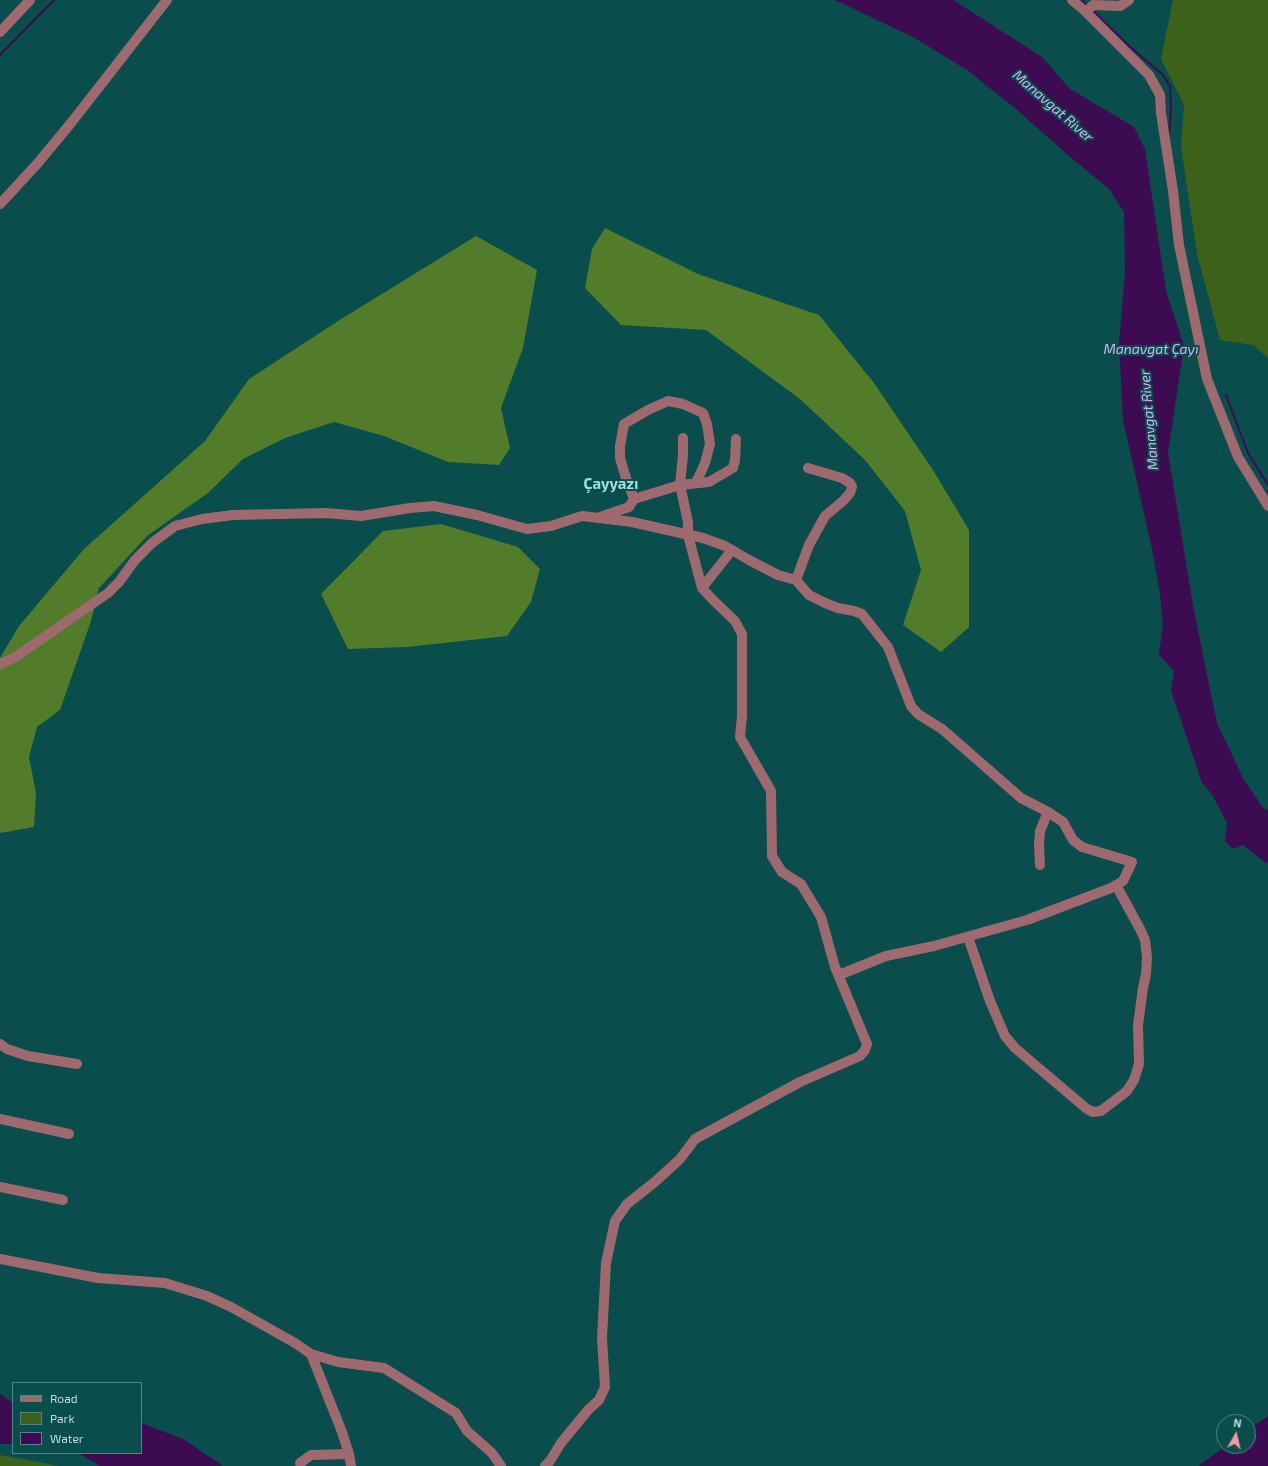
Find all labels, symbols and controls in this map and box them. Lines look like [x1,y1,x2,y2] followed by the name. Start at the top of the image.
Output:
[1009,67,1097,145] water label: Manavgat River
[1103,341,1199,357] water label: Manavgat Çayı
[1136,369,1162,471] water label: Manavgat River
[584,475,638,493] district label: Çayyazı
[12,1382,142,1454] legend
[50,1391,78,1405] text: Road
[50,1411,75,1425] text: Park
[1216,1414,1256,1454] north arrow
[1233,1416,1242,1430] text: N
[50,1431,84,1445] text: Water

